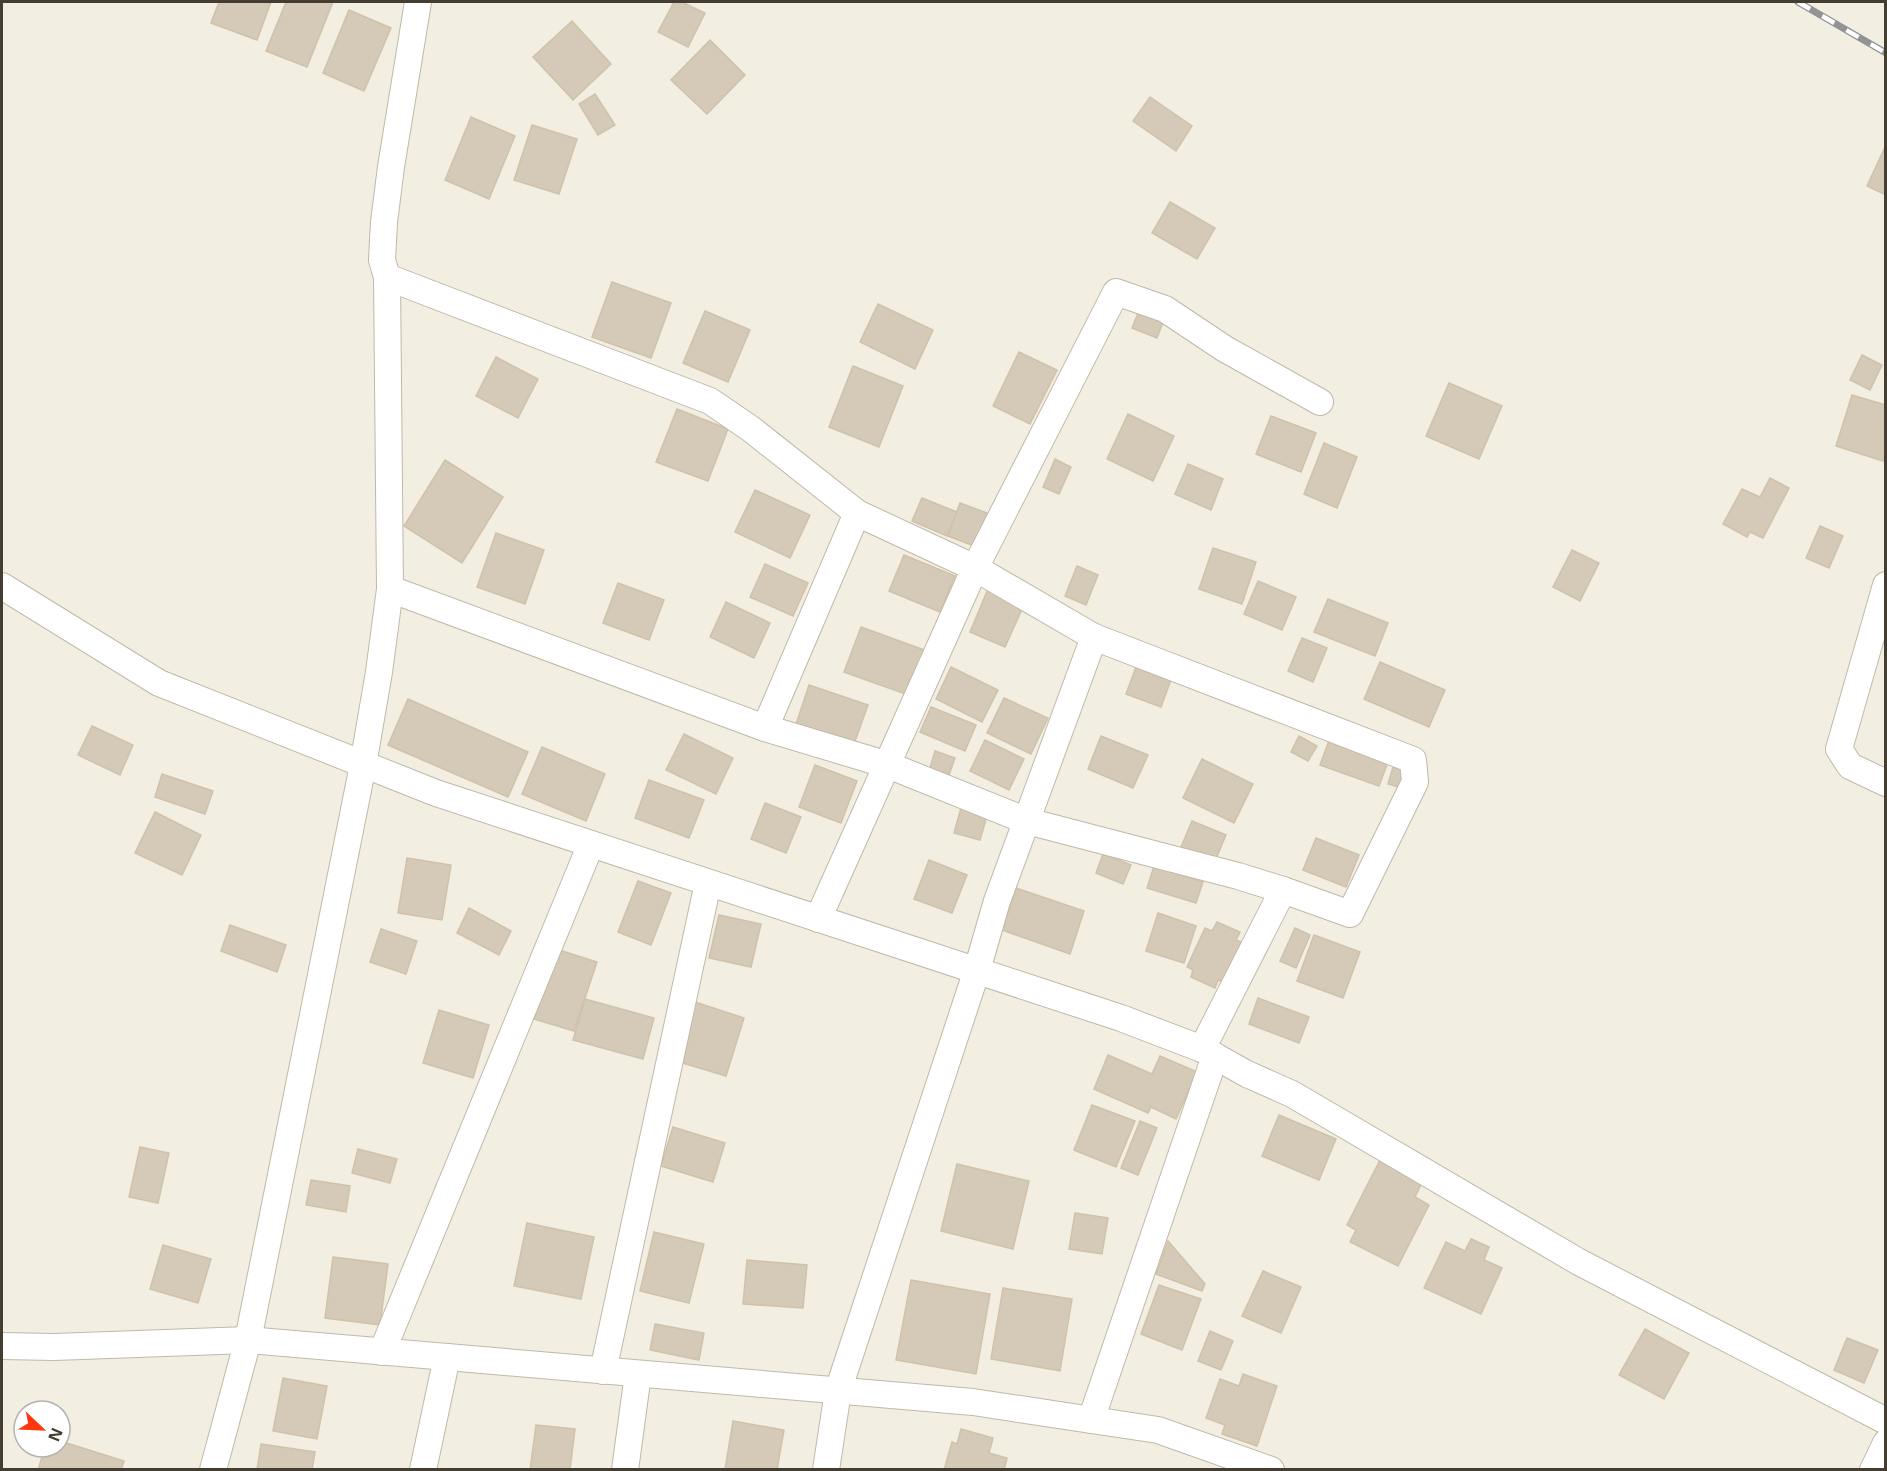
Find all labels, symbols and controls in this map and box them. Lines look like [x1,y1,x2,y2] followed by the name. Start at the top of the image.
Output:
[12,1399,72,1459] north arrow
[43,1425,68,1445] text: N

